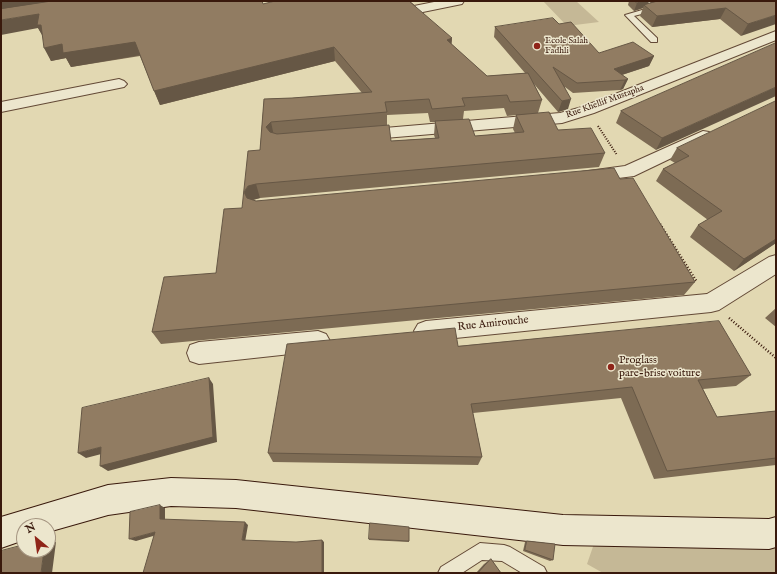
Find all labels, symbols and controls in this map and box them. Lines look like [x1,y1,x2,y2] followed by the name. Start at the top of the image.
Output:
[545,36,588,57] place label: Ecole Salah Fadhli
[532,41,542,51] marker: Ecole Salah Fadhli
[565,83,645,121] street label: Rue Khellif Mustapha
[457,314,529,334] street label: Rue Amirouche
[619,354,700,380] place label: Proglass pare-brise voiture
[606,362,616,372] marker: Proglass pare-brise voiture
[16,518,56,558] north arrow
[23,520,38,537] text: N

